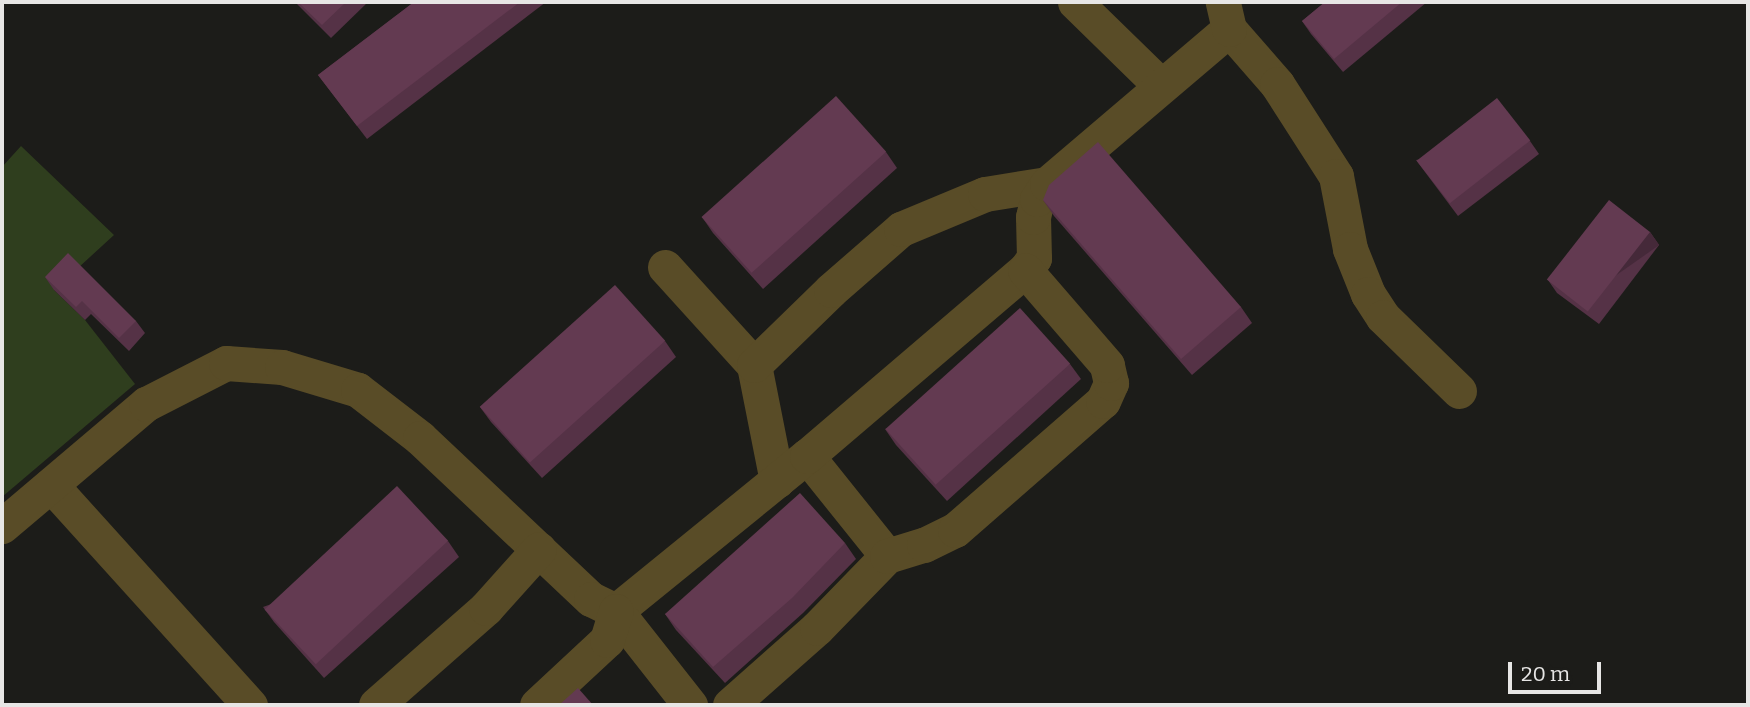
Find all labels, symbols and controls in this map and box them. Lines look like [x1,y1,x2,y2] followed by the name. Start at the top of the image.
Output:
[1512,648,1605,692] scale bar
[1521,661,1570,687] text: 20 m

